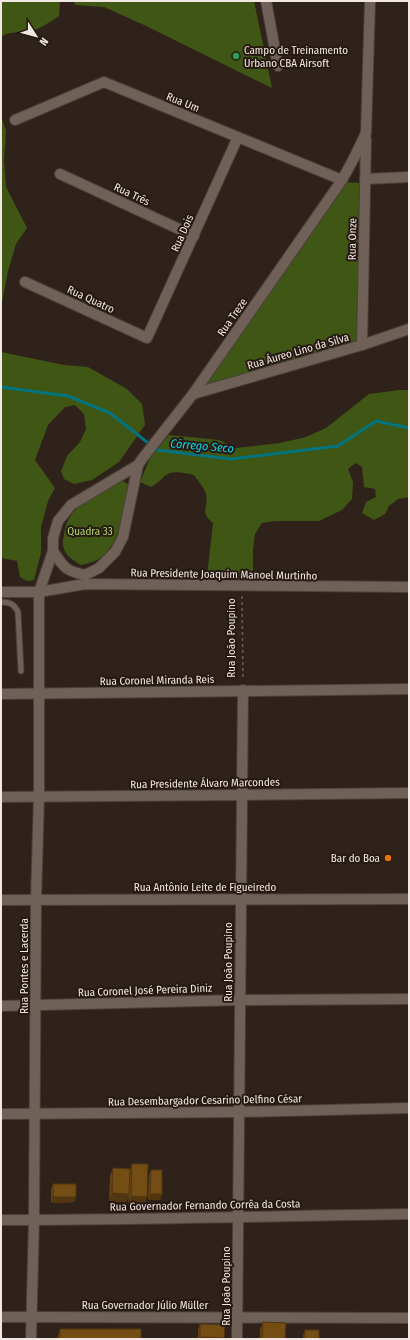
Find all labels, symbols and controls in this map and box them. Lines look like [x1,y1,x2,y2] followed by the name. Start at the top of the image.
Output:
[16,16,56,56] north arrow
[36,35,51,48] text: N
[244,44,348,70] place label: Campo de Treinamento Urbano CBA Airsoft
[231,51,241,61] marker: Campo de Treinamento Urbano CBA Airsoft
[164,90,201,115] street label: Rua Um
[112,180,152,209] street label: Rua Três
[169,212,197,254] street label: Rua Dois
[346,218,359,260] street label: Rua Onze
[65,283,117,316] street label: Rua Quatro
[215,296,250,339] street label: Rua Treze
[245,330,351,372] street label: Rua Áureo Lino da Silva
[170,436,234,456] water label: Córrego Seco
[67,525,113,538] park label: Quadra 33
[131,566,318,583] street label: Rua Presidente Joaquim Manoel Murtinho
[225,598,238,678] street label: Rua João Poupino
[100,673,215,688] street label: Rua Coronel Miranda Reis
[130,775,280,791] street label: Rua Presidente Álvaro Marcondes
[331,852,380,865] place label: Bar do Boa
[383,853,393,863] marker: Bar do Boa
[134,881,276,894] street label: Rua Antônio Leite de Figueiredo
[18,918,31,1014] street label: Rua Pontes e Lacerda
[222,922,235,1002] street label: Rua João Poupino
[78,982,213,999] street label: Rua Coronel José Pereira Diniz
[108,1092,302,1109] street label: Rua Desembargador Cesarino Delfino César
[110,1197,300,1214] street label: Rua Governador Fernando Corrêa da Costa
[220,1246,233,1326] street label: Rua João Poupino
[82,1299,208,1312] street label: Rua Governador Júlio Müller

